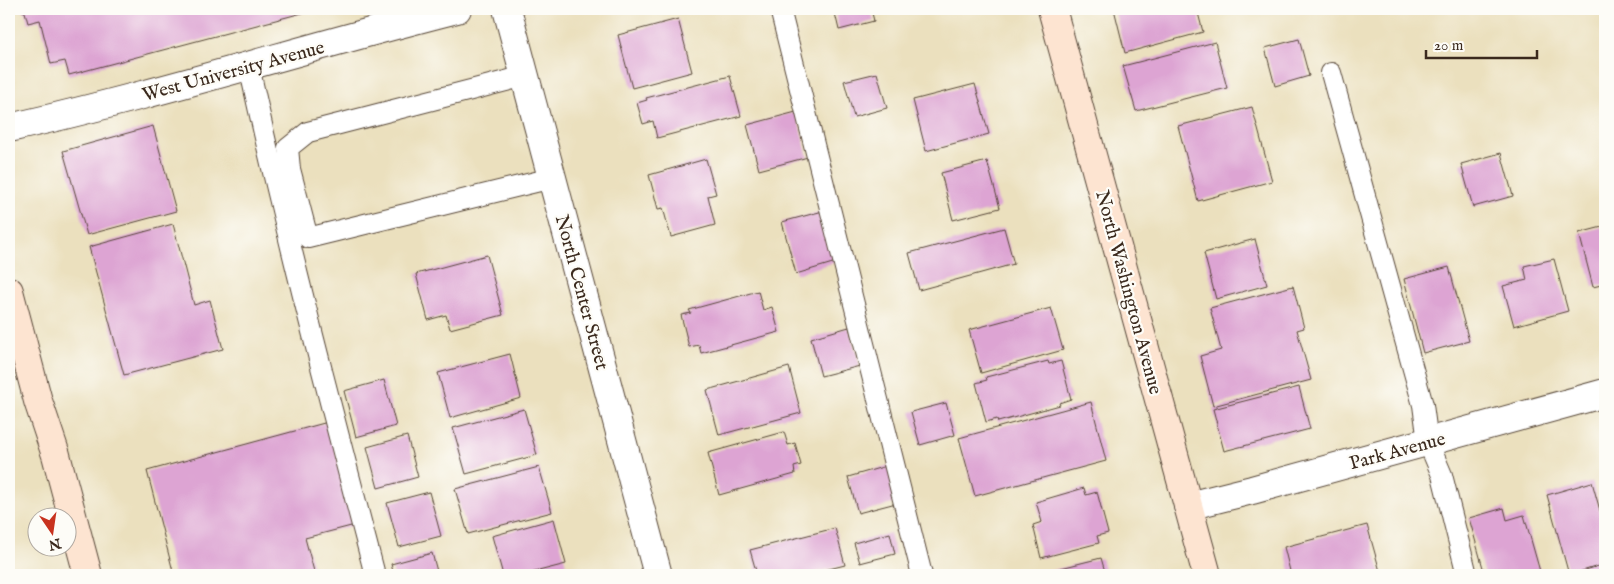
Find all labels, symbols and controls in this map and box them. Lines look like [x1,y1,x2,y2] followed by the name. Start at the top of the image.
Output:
[1426,28,1538,60] scale bar
[140,36,328,108] street label: West University Avenue
[1434,36,1464,55] text: 20 m
[1089,188,1167,397] street label: North Washington Avenue
[549,212,613,373] street label: North Center Street
[1347,428,1448,476] street label: Park Avenue
[28,506,78,556] north arrow
[47,533,64,554] text: N

